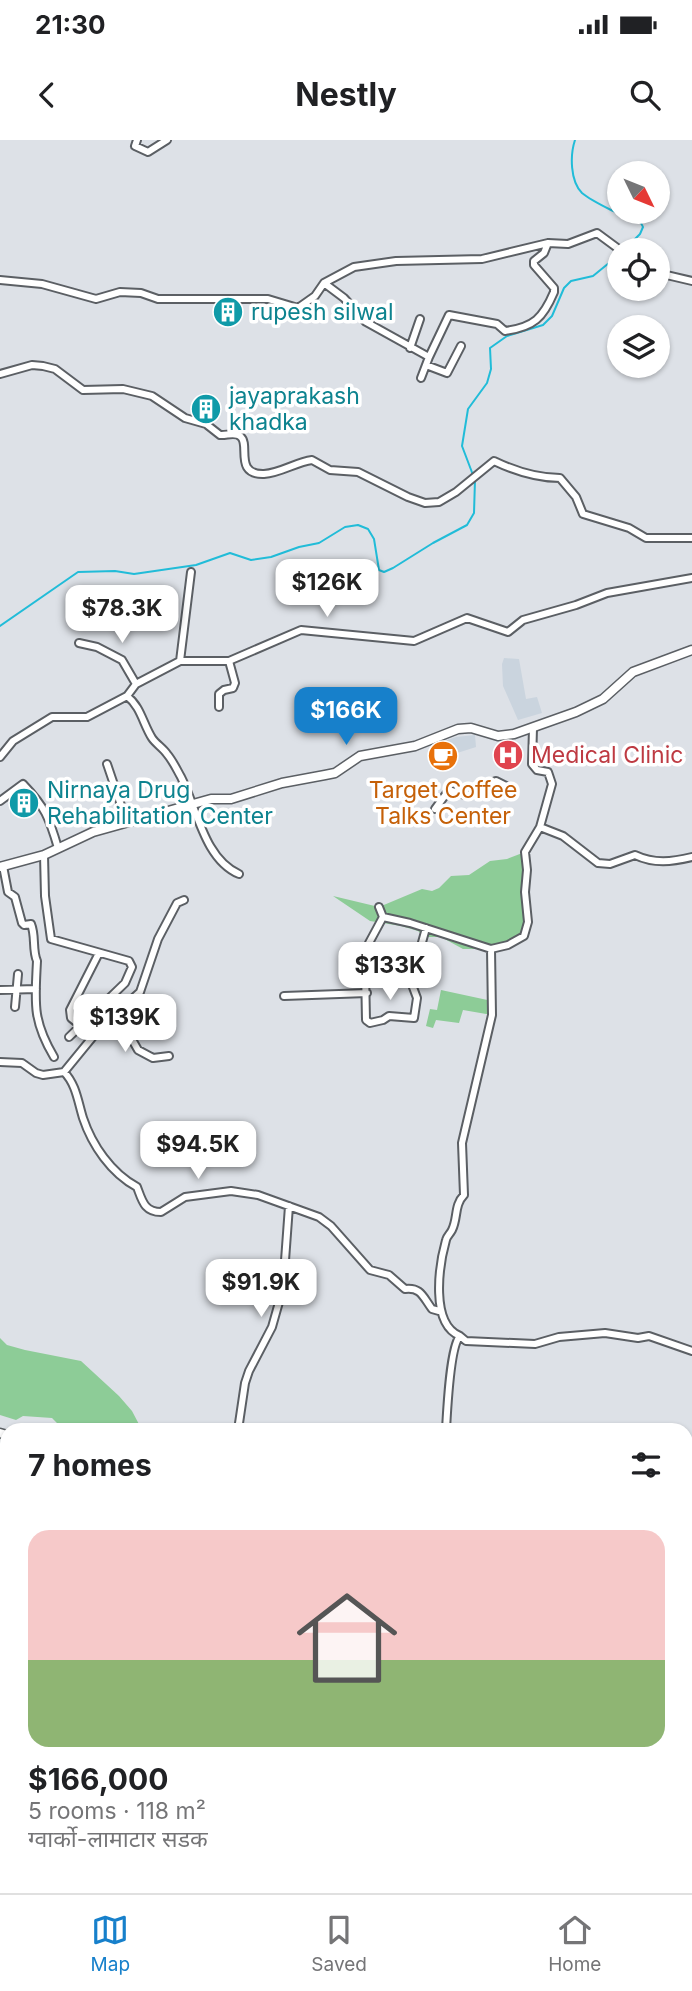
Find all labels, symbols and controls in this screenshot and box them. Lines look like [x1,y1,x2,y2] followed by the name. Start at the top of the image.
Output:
[35,9,106,40] text: 21:30
[295,75,397,114] text: Nestly
[28,76,66,114] icon: back
[626,76,664,114] icon: search
[607,161,670,224] north arrow
[607,161,670,378] map controls
[607,238,670,301] button: locate
[211,295,245,329] building icon: rupesh silwal
[251,298,394,326] place label: rupesh silwal
[607,315,670,378] button: layers
[228,382,360,436] place label: jayaprakash khadka
[189,392,223,426] building icon: jayaprakash khadka
[278,560,376,619] pin: $126K
[292,568,362,596] text: $126K
[65,586,179,645] pin: $78.3K
[81,594,163,622] text: $78.3K
[297,688,395,747] pin: $166K
[310,696,382,724] text: $166K
[491,738,525,772] hospital icon: Medical Clinic
[426,739,460,773] cafe icon: Target Coffee Talks Center
[531,741,683,769] place label: Medical Clinic
[47,776,273,830] place label: Nirnaya Drug Rehabilitation Center
[369,776,517,830] place label: Target Coffee Talks Center
[7,786,41,820] building icon: Nirnaya Drug Rehabilitation Center
[341,942,439,1002] pin: $133K
[354,951,426,979] text: $133K
[76,995,174,1054] pin: $139K
[89,1003,161,1031] text: $139K
[141,1122,255,1181] pin: $94.5K
[156,1130,240,1158] text: $94.5K
[204,1260,318,1319] pin: $91.9K
[222,1268,300,1296] text: $91.9K
[627,1446,665,1484] icon: filters
[28,1447,152,1483] text: 7 homes
[284,1575,410,1701] icon: home
[28,1761,168,1797] text: $166,000
[28,1797,206,1825] text: 5 rooms · 118 m²
[28,1825,208,1853] text: ग्वार्को-लामाटार सडक
[91,1911,130,1976] tab: Map
[311,1911,367,1976] tab: Saved
[548,1911,601,1976] tab: Home

